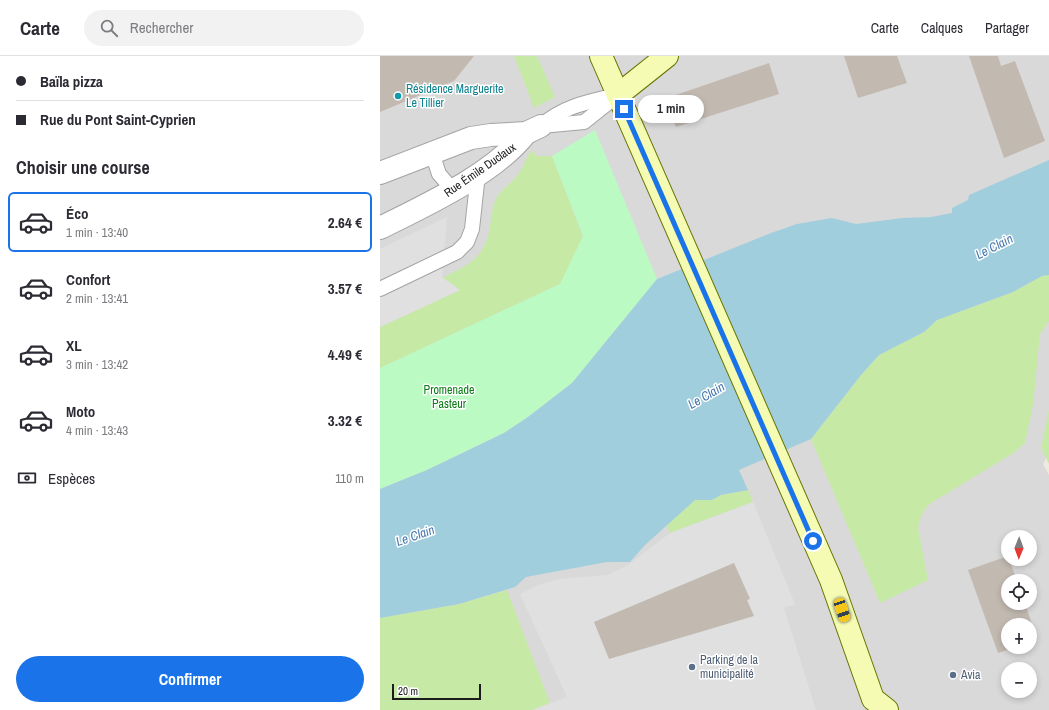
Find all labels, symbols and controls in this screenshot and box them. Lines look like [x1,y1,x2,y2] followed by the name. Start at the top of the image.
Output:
[84,10,364,46] search box
[20,15,60,41] text: Carte
[98,17,120,39] icon: search
[130,17,193,38] text: Rechercher
[871,19,899,37] text: Carte
[921,19,963,37] text: Calques
[985,19,1029,37] text: Partager
[40,71,103,92] text: Baïla pizza
[406,81,503,111] place label: Résidence Marguerite Le Tillier
[393,91,403,101] marker: Résidence Marguerite Le Tillier
[638,95,704,123] callout: 1 min
[615,100,633,118] route end
[657,100,685,117] text: 1 min
[40,109,196,130] text: Rue du Pont Saint-Cyprien
[441,139,519,201] street label: Rue Émile Duclaux
[16,155,150,180] text: Choisir une course
[66,203,89,224] text: Éco
[18,204,54,240] icon: car
[328,212,362,233] text: 2.64 €
[66,224,128,241] text: 1 min · 13:40
[973,230,1016,263] water label: Le Clain
[66,269,110,290] text: Confort
[18,270,54,306] icon: car
[328,278,362,299] text: 3.57 €
[66,290,128,307] text: 2 min · 13:41
[66,335,82,356] text: XL
[18,336,54,372] icon: car
[328,344,362,365] text: 4.49 €
[66,356,128,373] text: 3 min · 13:42
[685,378,728,413] water label: Le Clain
[424,382,474,412] park label: Promenade Pasteur
[66,401,95,422] text: Moto
[18,402,54,438] icon: car
[328,410,362,431] text: 3.32 €
[66,422,128,439] text: 4 min · 13:43
[16,467,38,489] icon: cash
[48,468,95,489] text: Espèces
[335,470,364,487] text: 110 m
[394,521,437,550] water label: Le Clain
[1001,530,1037,566] north arrow
[1001,530,1037,698] map controls
[804,532,822,550] route start
[1001,574,1037,610] button: locate
[832,597,852,623] car
[1001,618,1037,654] button: +
[700,652,759,682] place label: Parking de la municipalité
[16,656,364,702] button: Confirmer
[687,662,697,672] marker: Parking de la municipalité
[1001,662,1037,698] button: −
[960,667,981,683] place label: Avia
[948,670,958,680] marker: Avia
[392,682,481,701] scale bar
[398,684,418,698] text: 20 m

